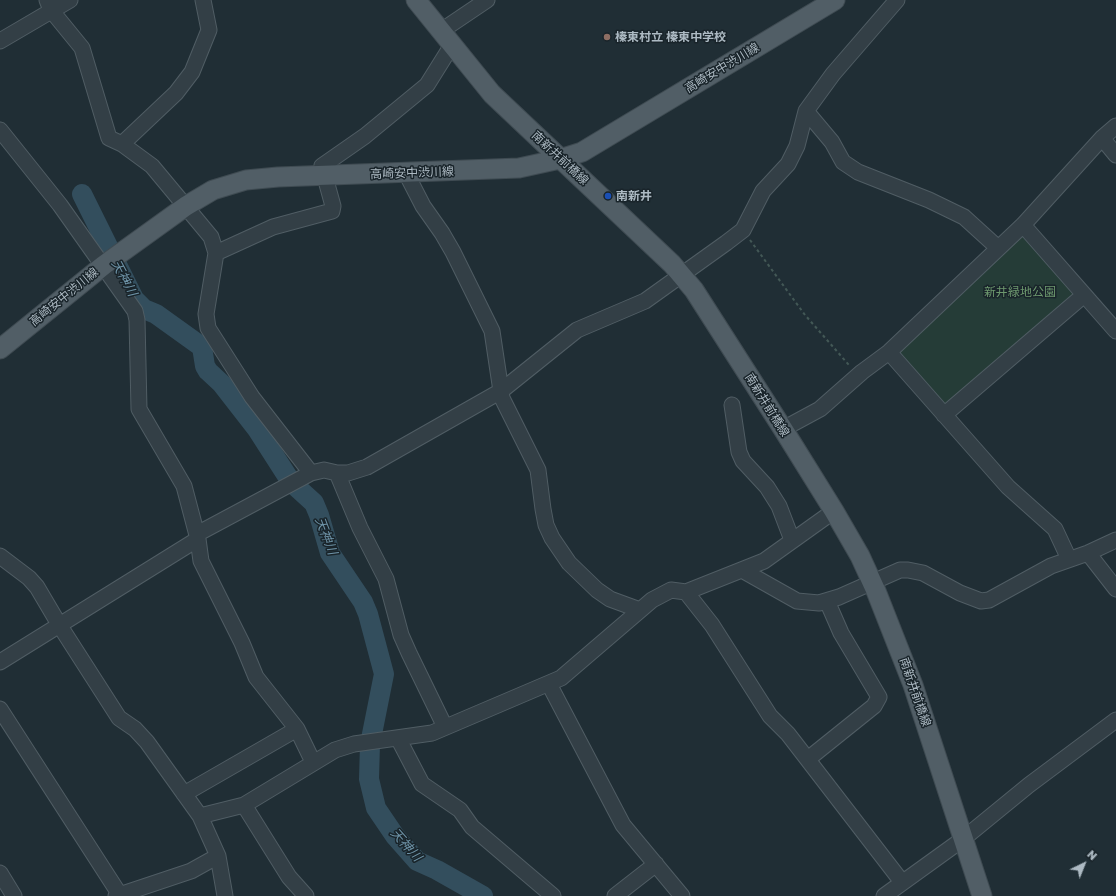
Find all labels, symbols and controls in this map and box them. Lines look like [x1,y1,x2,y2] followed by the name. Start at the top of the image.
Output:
[615,30,726,44] place label: 榛東村立 榛東中学校
[602,32,612,42] marker: 榛東村立 榛東中学校
[682,40,762,96] street label: 高崎安中渋川線
[529,128,591,188] street label: 南新井前橋線
[370,164,454,182] street label: 高崎安中渋川線
[616,189,652,203] place label: 南新井
[603,191,613,201] marker: 南新井
[108,257,140,299] water label: 天神川
[27,265,101,329] street label: 高崎安中渋川線
[984,285,1056,299] park label: 新井緑地公園
[742,371,792,439] street label: 南新井前橋線
[312,515,340,557] water label: 天神川
[896,656,934,728] street label: 南新井前橋線
[387,825,425,865] water label: 天神川
[1064,844,1104,884] north arrow
[1085,847,1100,862] text: N

